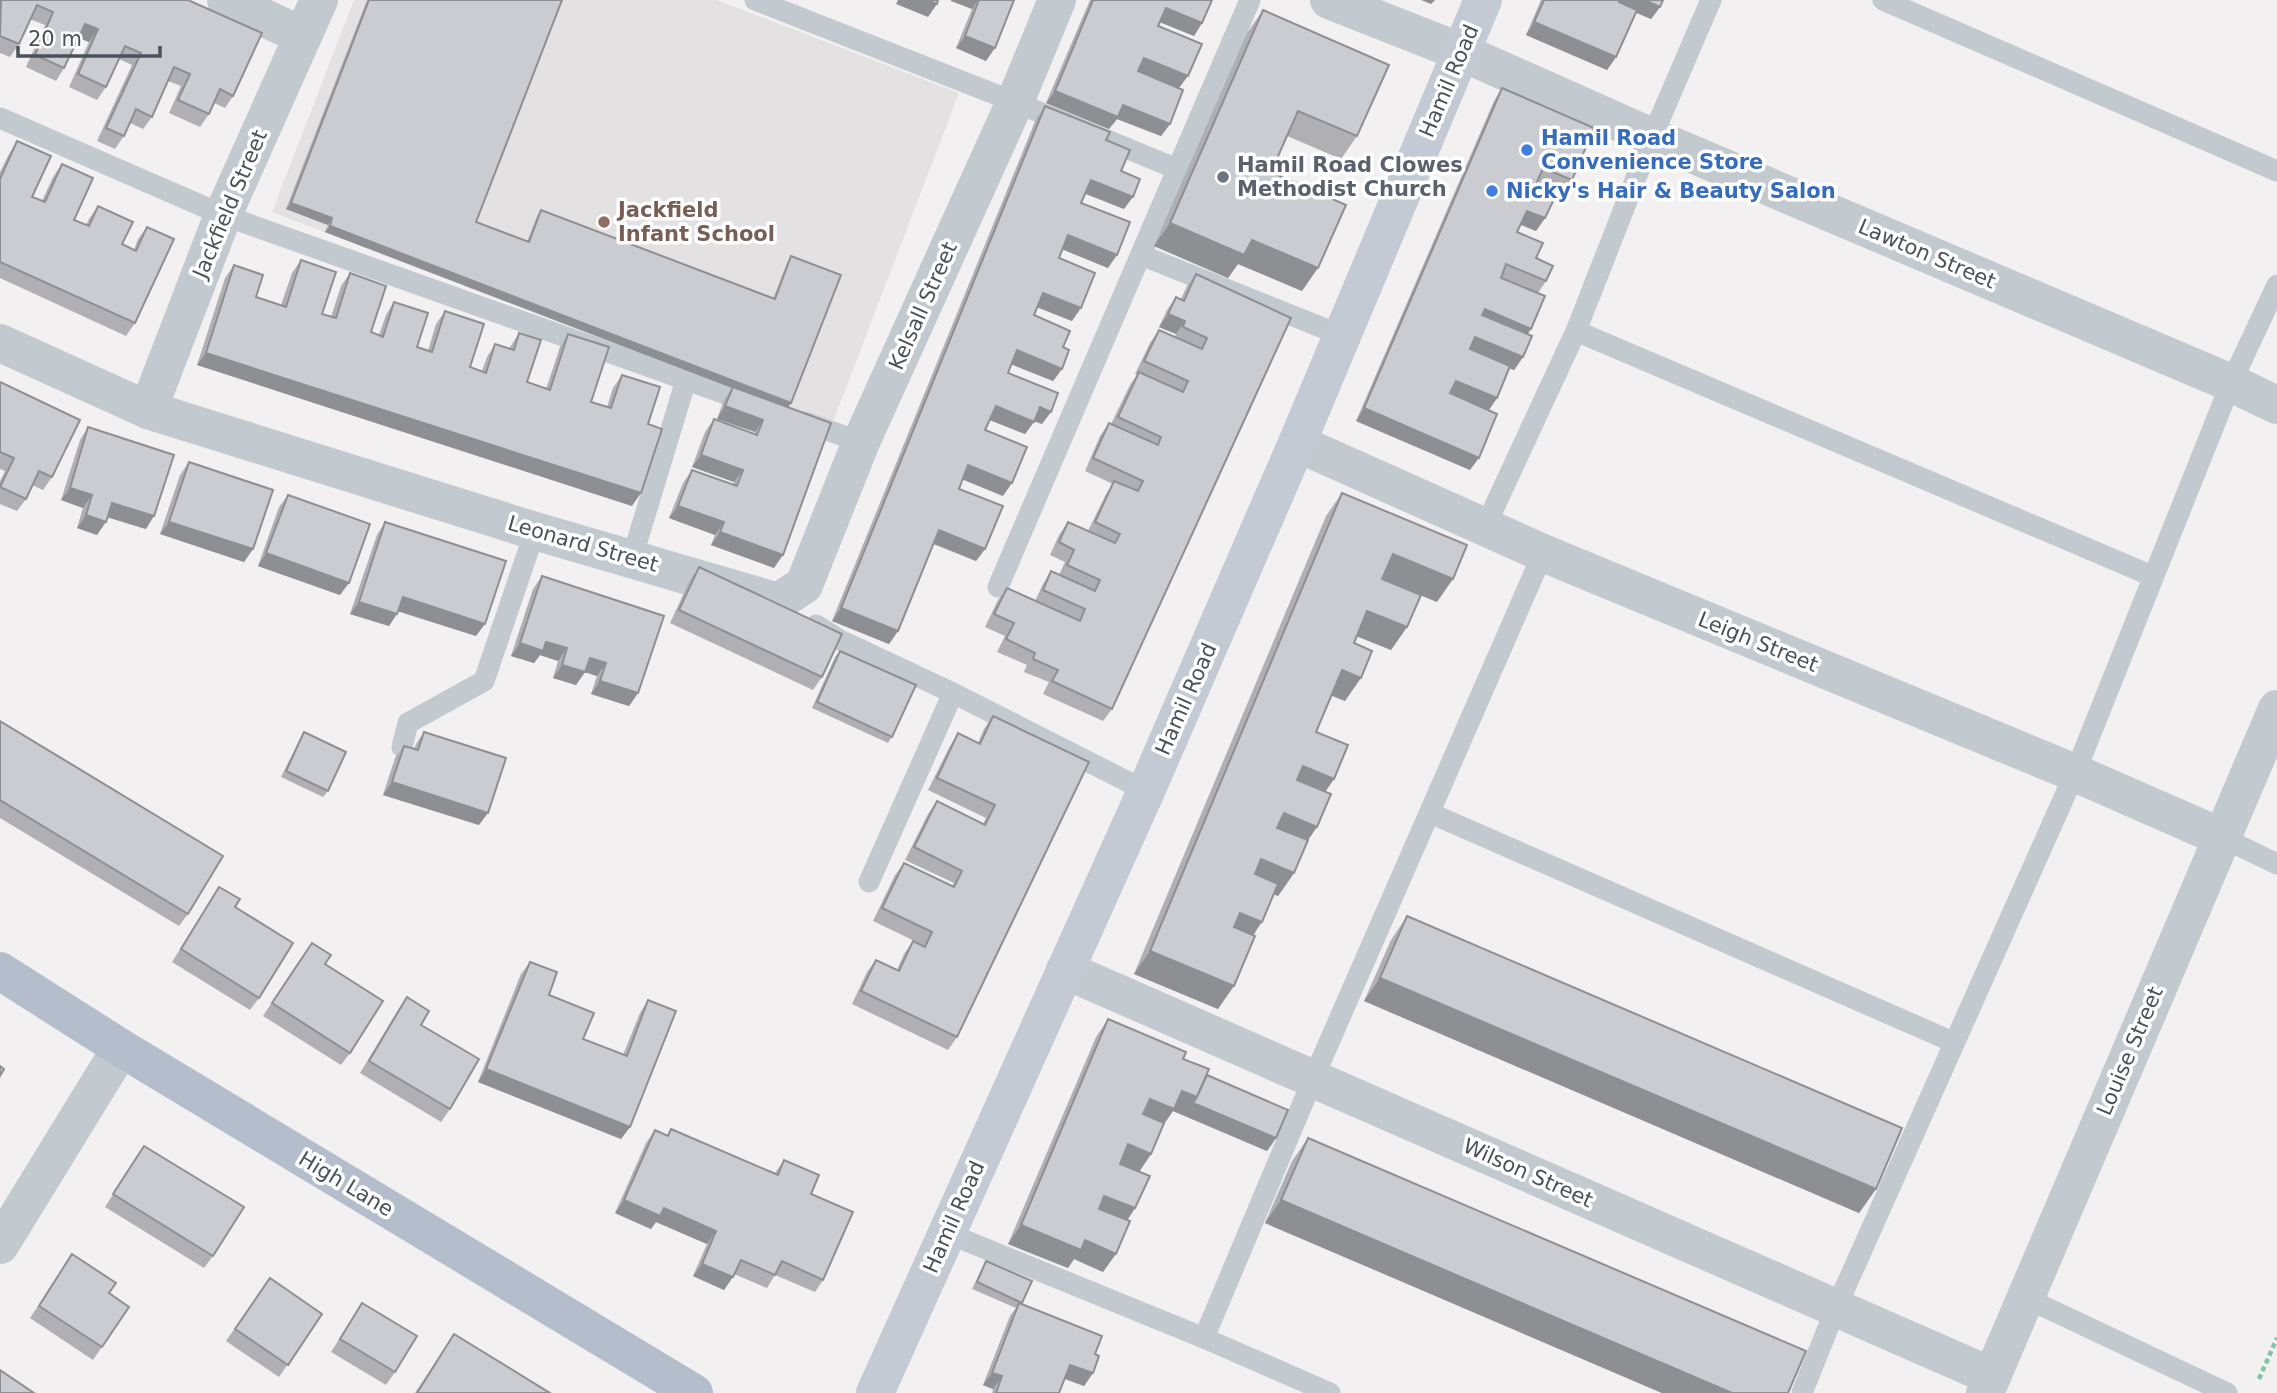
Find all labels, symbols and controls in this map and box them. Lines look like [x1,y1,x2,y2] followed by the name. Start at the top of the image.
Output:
[18,14,159,58] scale bar
[1414,21,1484,141] street label: Hamil Road
[28,27,82,51] text: 20 m
[187,126,272,284] street label: Jackfield Street
[1541,126,1763,174] place label: Hamil Road Convenience Store
[1519,142,1535,158] marker: Hamil Road Convenience Store
[1237,153,1463,201] place label: Hamil Road Clowes Methodist Church
[1215,169,1231,185] marker: Hamil Road Clowes Methodist Church
[1506,179,1836,203] place label: Nicky's Hair & Beauty Salon
[1484,183,1500,199] marker: Nicky's Hair & Beauty Salon
[616,198,775,246] place label: Jackfield Infant School
[596,214,612,230] marker: Jackfield Infant School
[1855,214,1999,294] street label: Lawton Street
[884,238,962,374] street label: Kelsall Street
[505,511,661,577] street label: Leonard Street
[1695,607,1821,677] street label: Leigh Street
[1151,639,1221,759] street label: Hamil Road
[2092,983,2168,1119] street label: Louise Street
[1459,1134,1597,1212] street label: Wilson Street
[294,1146,398,1222] street label: High Lane
[919,1157,989,1277] street label: Hamil Road

